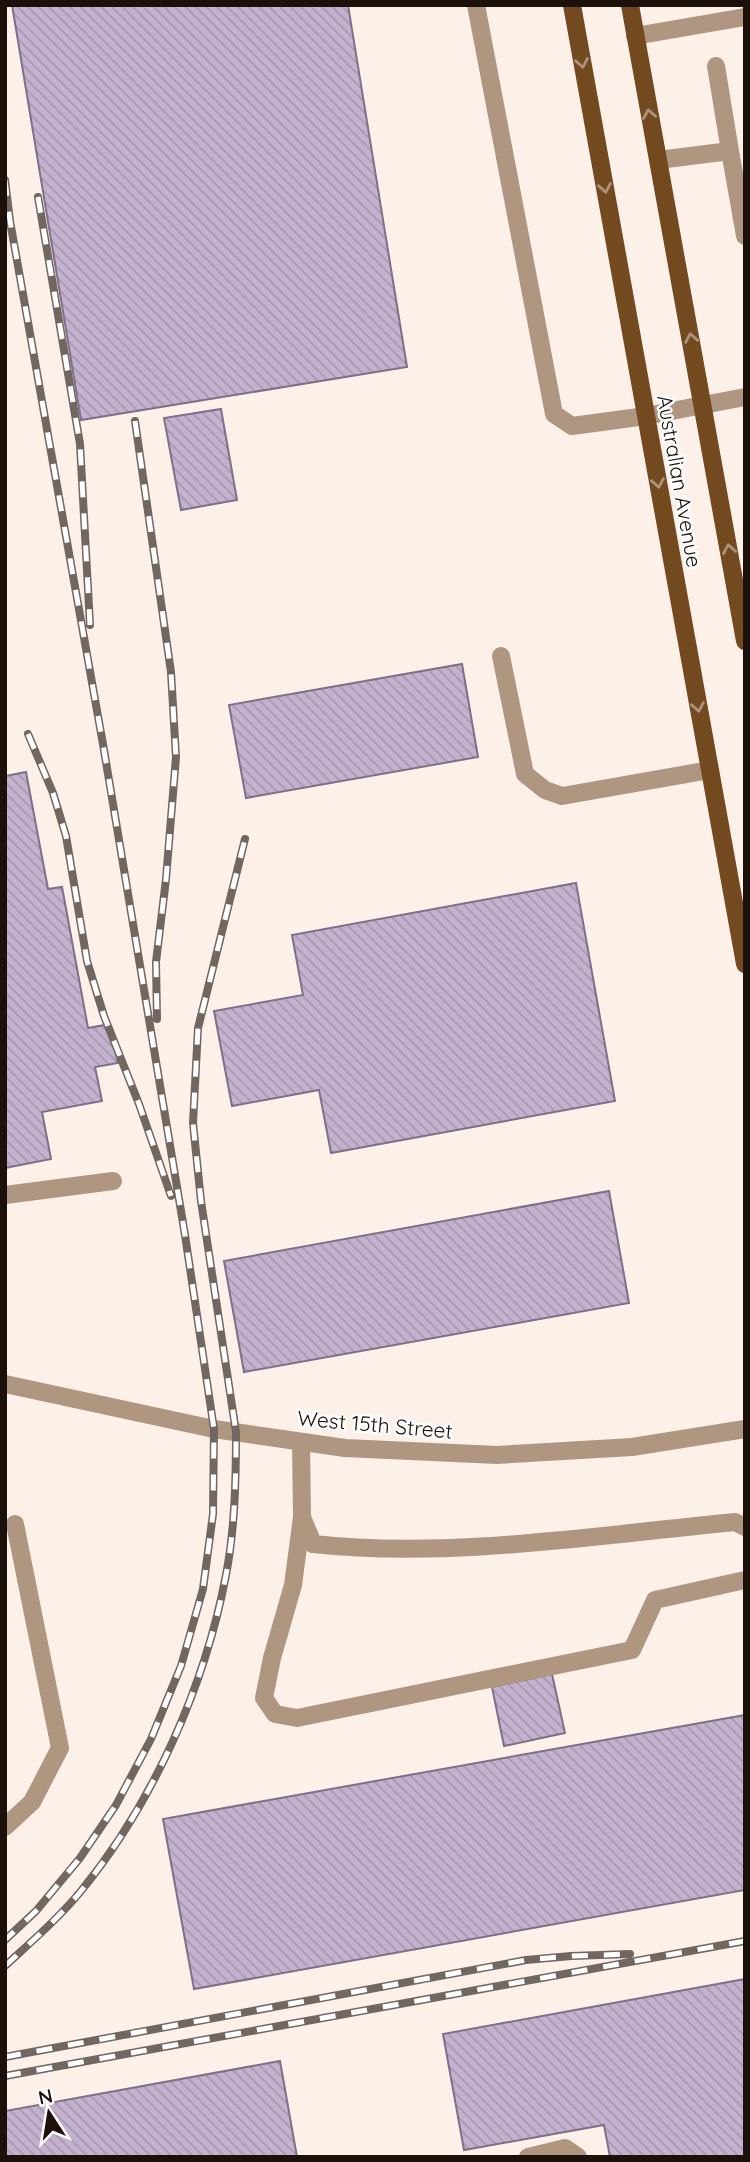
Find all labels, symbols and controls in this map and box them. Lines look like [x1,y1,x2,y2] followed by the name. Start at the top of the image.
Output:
[574,57,589,69] one-way arrow
[643,108,658,120] one-way arrow
[596,182,611,194] one-way arrow
[684,332,699,344] one-way arrow
[652,393,708,569] street label: Australian Avenue
[649,477,664,489] one-way arrow
[722,544,737,556] one-way arrow
[690,701,705,713] one-way arrow
[296,1404,454,1444] street label: West 15th Street
[14,2078,84,2148] north arrow
[36,2083,55,2110] text: N

